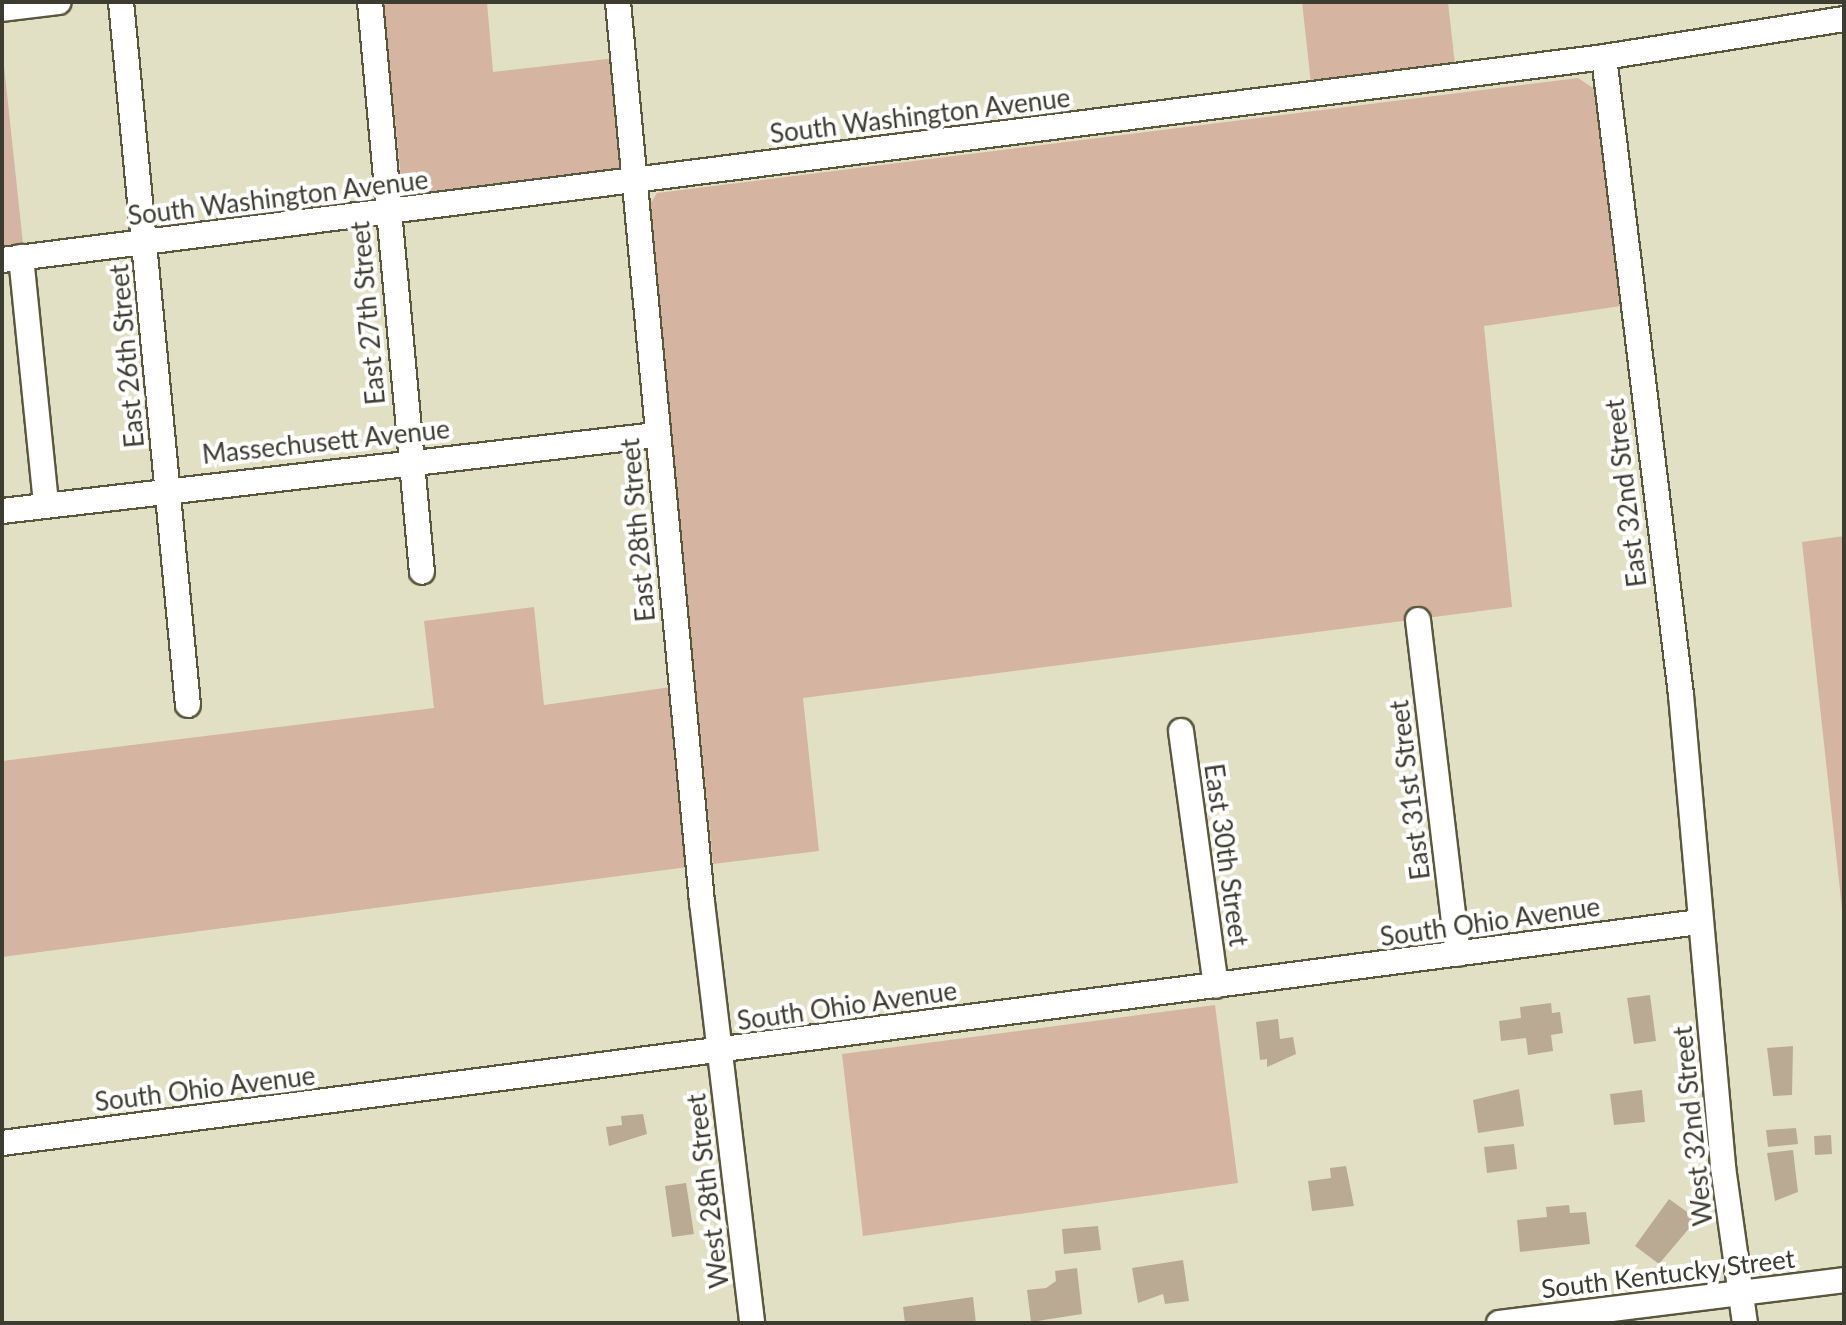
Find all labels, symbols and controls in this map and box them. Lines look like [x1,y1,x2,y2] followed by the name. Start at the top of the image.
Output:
[768,82,1072,150] street label: South Washington Avenue
[126,164,430,232] street label: South Washington Avenue
[344,220,392,406] street label: East 27th Street
[103,263,151,449] street label: East 26th Street
[1599,397,1653,589] street label: East 32nd Street
[200,413,452,471] street label: Massechusett Avenue
[614,437,662,623] street label: East 28th Street
[1383,698,1437,882] street label: East 31st Street
[1198,762,1254,948] street label: East 30th Street
[1378,891,1602,953] street label: South Ohio Avenue
[735,975,959,1037] street label: South Ohio Avenue
[1667,1025,1719,1227] street label: West 32nd Street
[93,1060,317,1118] street label: South Ohio Avenue
[681,1092,735,1290] street label: West 28th Street
[1539,1243,1797,1305] street label: South Kentucky Street

